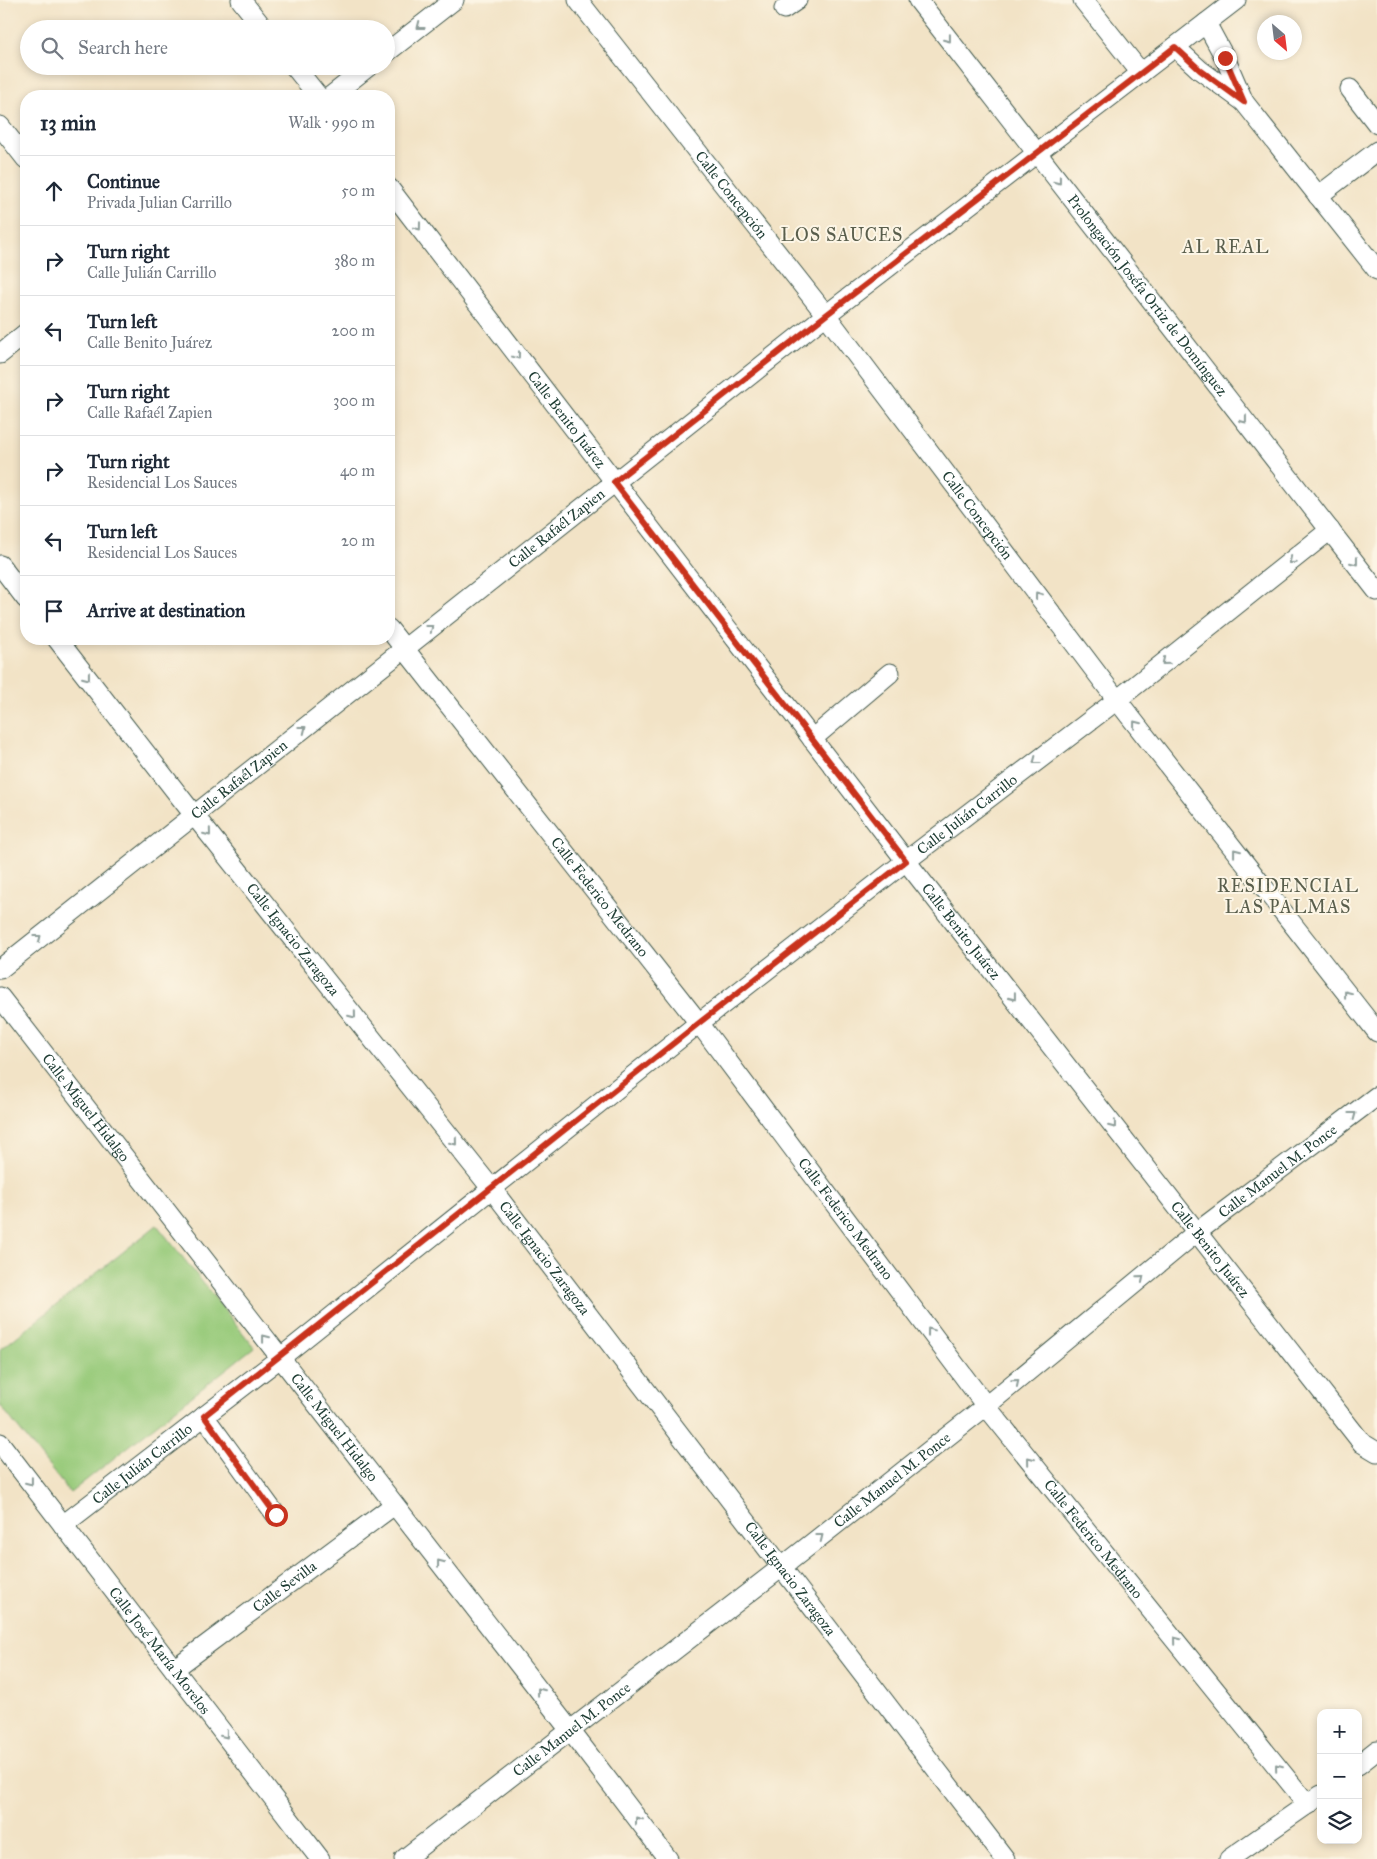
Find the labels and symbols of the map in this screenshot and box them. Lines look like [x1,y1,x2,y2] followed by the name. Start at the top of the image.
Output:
[1257,15,1302,60] north arrow
[417,21,426,29] one-way arrow
[943,33,952,42] one-way arrow
[1214,47,1237,70] route end
[691,147,771,242] street label: Calle Concepción
[1053,175,1061,184] one-way arrow
[1063,191,1231,400] street label: Prolongación Joséfa Ortiz de Domínguez
[413,221,421,230] one-way arrow
[781,224,903,246] district label: LOS SAUCES
[1181,236,1270,258] district label: AL REAL
[512,350,520,359] one-way arrow
[524,367,610,472] street label: Calle Benito Juárez
[1238,414,1247,424] one-way arrow
[938,467,1017,563] street label: Calle Concepción
[505,485,608,572] street label: Calle Rafaél Zapien
[1289,555,1298,563] one-way arrow
[1349,556,1357,565] one-way arrow
[1035,592,1043,601] one-way arrow
[424,625,433,633] one-way arrow
[1162,656,1171,664] one-way arrow
[81,671,90,681] one-way arrow
[1133,720,1142,730] one-way arrow
[297,726,306,734] one-way arrow
[187,736,291,823] street label: Calle Rafaél Zapien
[1033,756,1042,764] one-way arrow
[913,770,1021,858] street label: Calle Julián Carrillo
[203,827,211,836] one-way arrow
[547,833,653,961] street label: Calle Federico Medrano
[1233,848,1242,858] one-way arrow
[1217,875,1359,918] district label: RESIDENCIAL LAS PALMAS
[243,879,344,1000] street label: Calle Ignacio Zaragoza
[918,880,1004,983] street label: Calle Benito Juárez
[32,936,41,944] one-way arrow
[1344,990,1353,1000] one-way arrow
[1007,991,1015,1000] one-way arrow
[348,1009,356,1018] one-way arrow
[38,1050,134,1165] street label: Calle Miguel Hidalgo
[1347,1112,1356,1120] one-way arrow
[1108,1119,1117,1128] one-way arrow
[1215,1121,1340,1222] street label: Calle Manuel M. Ponce
[449,1136,457,1145] one-way arrow
[794,1154,897,1283] street label: Calle Federico Medrano
[495,1197,594,1319] street label: Calle Ignacio Zaragoza
[1167,1198,1254,1301] street label: Calle Benito Juárez
[1135,1276,1144,1284] one-way arrow
[927,1327,936,1337] one-way arrow
[262,1335,270,1344] one-way arrow
[287,1370,382,1485] street label: Calle Miguel Hidalgo
[1010,1379,1019,1387] one-way arrow
[89,1420,196,1508] street label: Calle Julián Carrillo
[830,1428,954,1532] street label: Calle Manuel M. Ponce
[1026,1456,1035,1465] one-way arrow
[24,1476,32,1485] one-way arrow
[1040,1476,1147,1602] street label: Calle Federico Medrano
[265,1504,288,1527] route start
[741,1518,840,1640] street label: Calle Ignacio Zaragoza
[814,1534,823,1542] one-way arrow
[249,1557,321,1616] street label: Calle Sevilla
[437,1560,445,1569] one-way arrow
[105,1584,214,1718] street label: Calle José María Morelos
[1172,1637,1181,1646] one-way arrow
[509,1678,634,1781] street label: Calle Manuel M. Ponce
[537,1688,545,1697] one-way arrow
[219,1729,227,1738] one-way arrow
[1275,1764,1283,1773] one-way arrow
[636,1817,644,1826] one-way arrow

